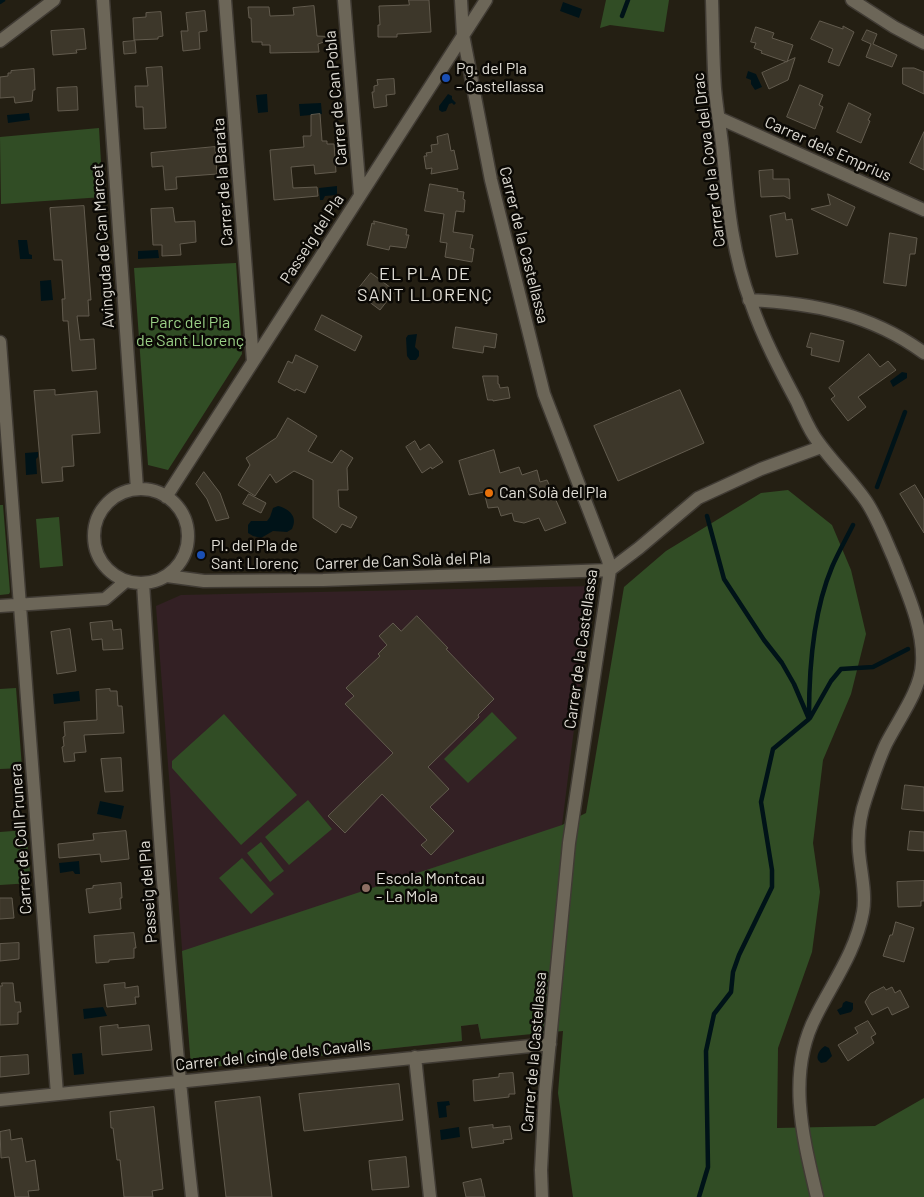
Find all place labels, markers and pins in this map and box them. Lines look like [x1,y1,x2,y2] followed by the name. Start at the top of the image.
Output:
[456,59,544,97] place label: Pg. del Pla - Castellassa
[440,72,452,84] marker: Pg. del Pla - Castellassa
[499,483,607,503] place label: Can Solà del Pla
[483,487,495,499] marker: Can Solà del Pla
[211,536,299,574] place label: Pl. del Pla de Sant Llorenç
[195,549,207,561] marker: Pl. del Pla de Sant Llorenç
[376,869,485,907] place label: Escola Montcau - La Mola
[360,882,372,894] marker: Escola Montcau - La Mola

